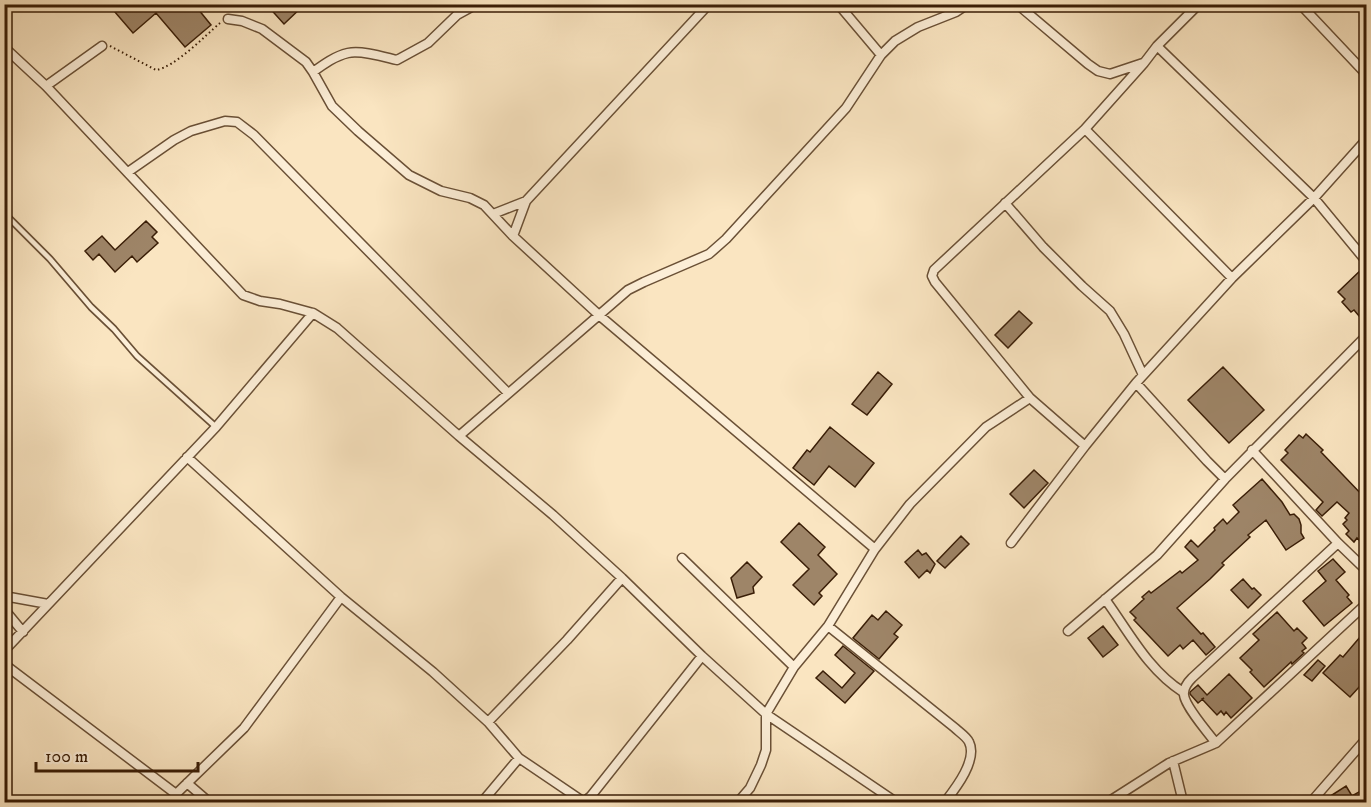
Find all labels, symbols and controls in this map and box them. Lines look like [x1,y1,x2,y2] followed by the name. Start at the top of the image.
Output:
[36,735,198,773] scale bar
[45,746,88,768] text: 100 m

